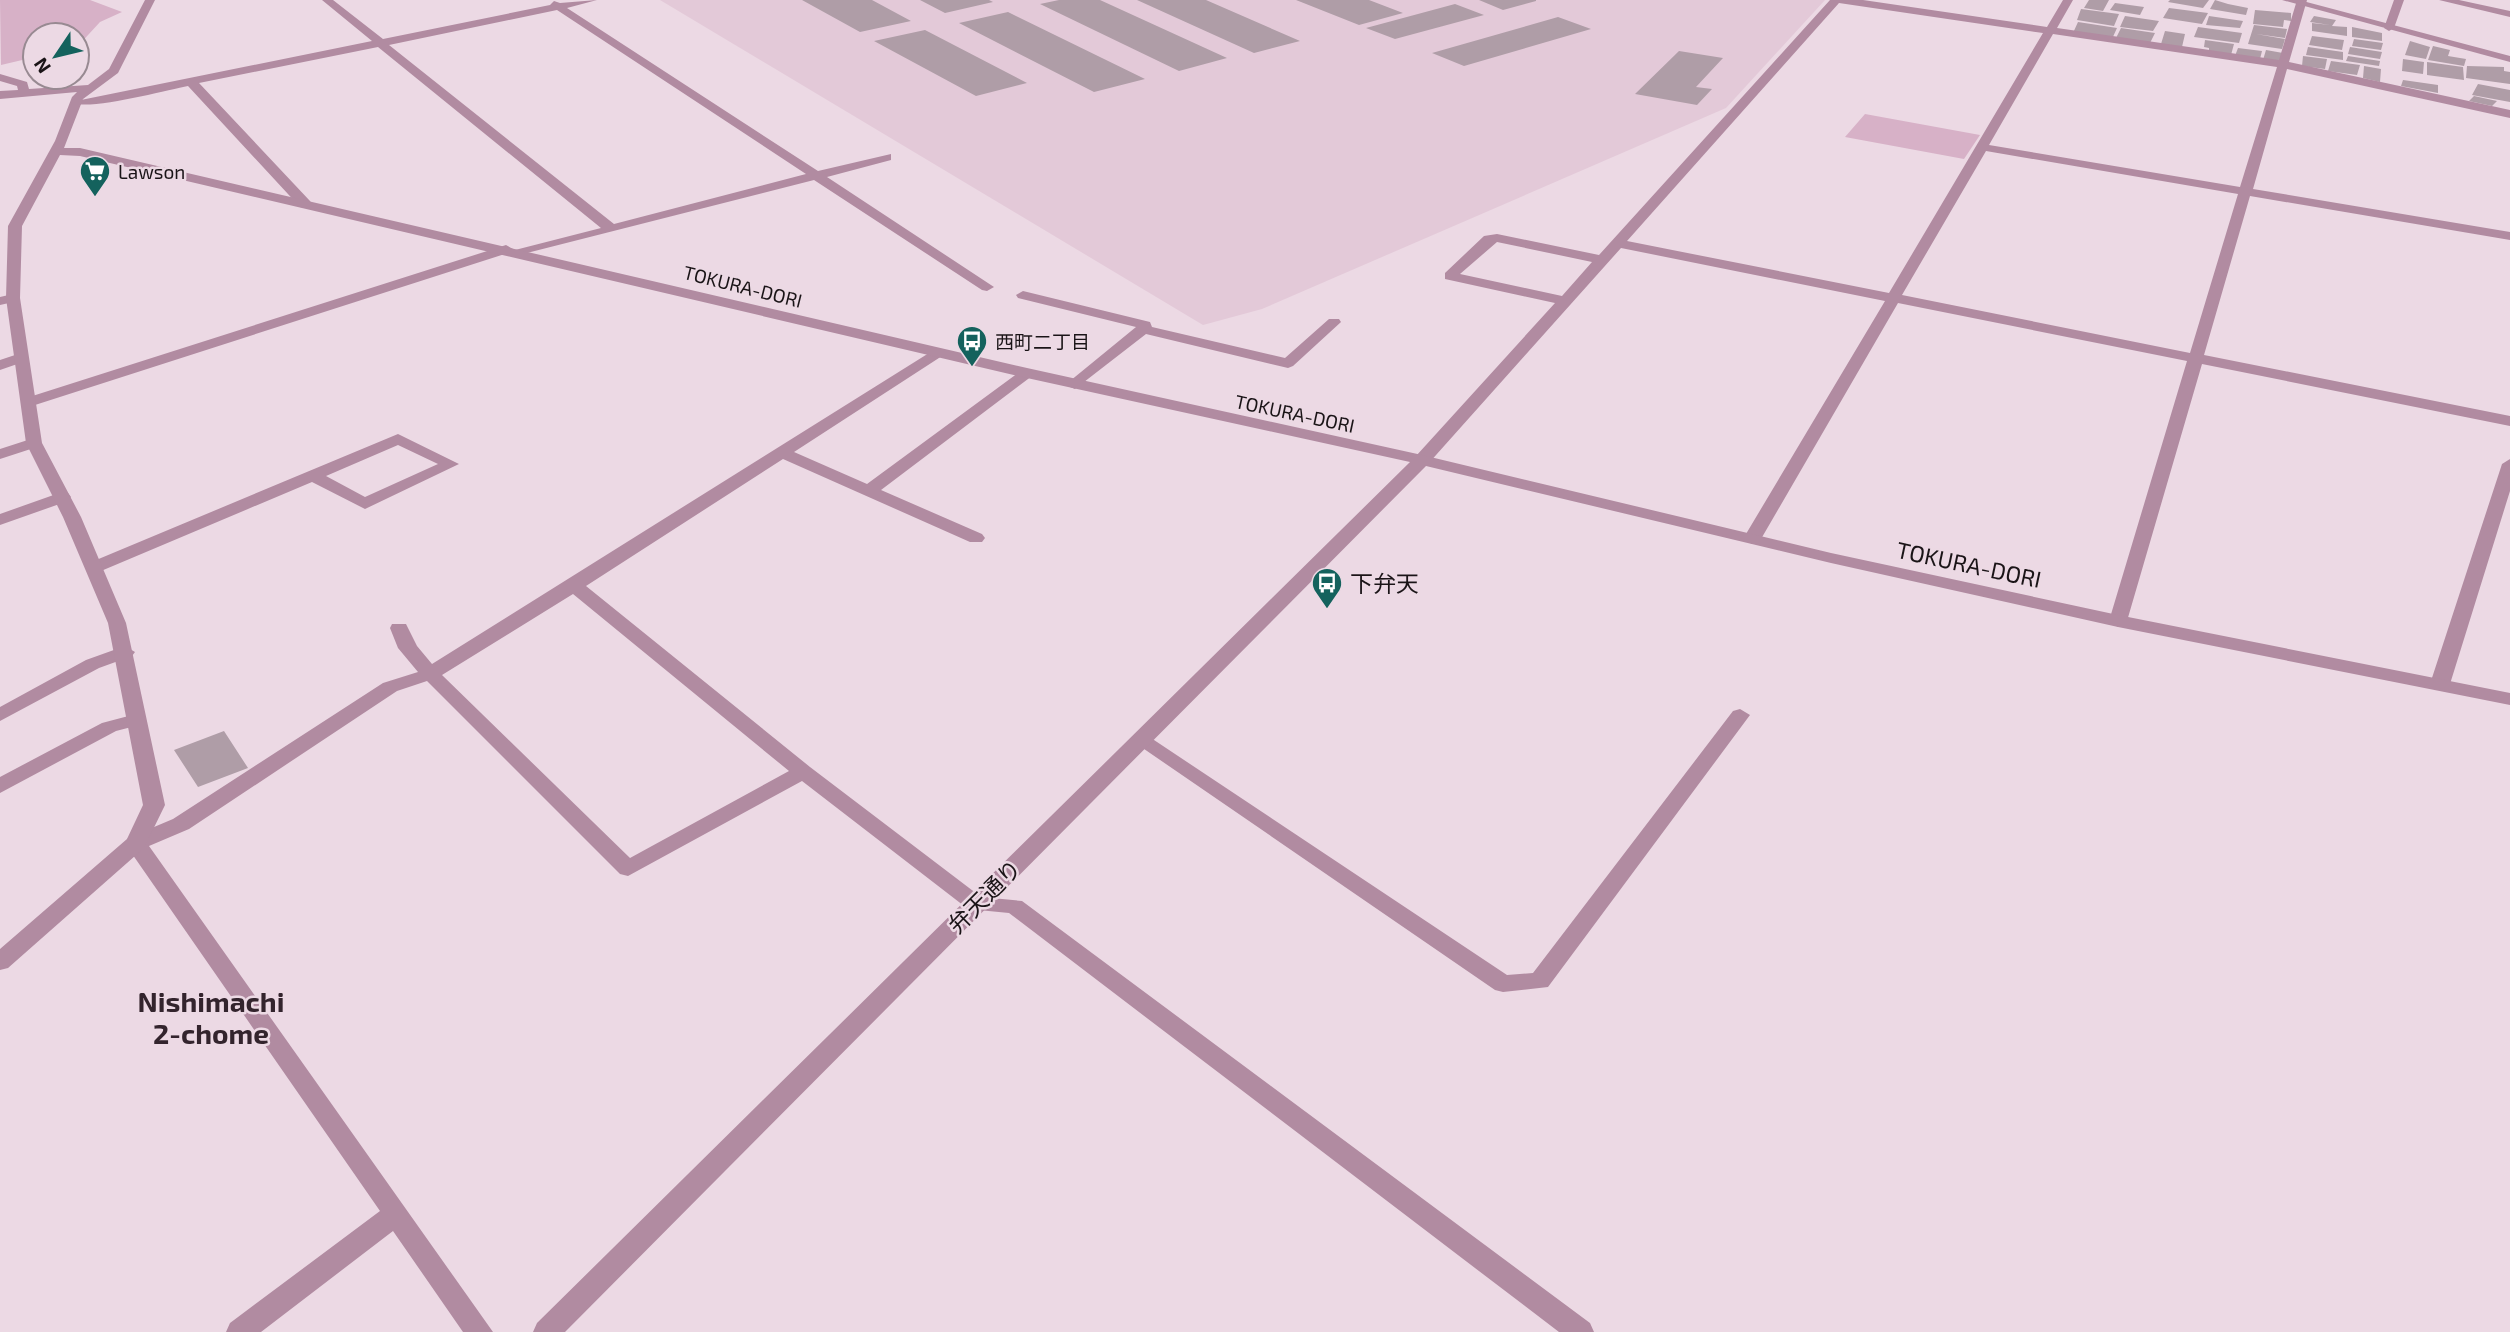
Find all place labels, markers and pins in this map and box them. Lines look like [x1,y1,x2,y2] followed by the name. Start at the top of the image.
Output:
[78,154,112,198] supermarket icon: Lawson
[118,160,185,183] place label: Lawson
[955,324,989,368] bus stop icon: 西町二丁目
[995,330,1090,353] place label: 西町二丁目
[1310,566,1344,610] bus stop icon: 下弁天
[1350,569,1419,597] place label: 下弁天

